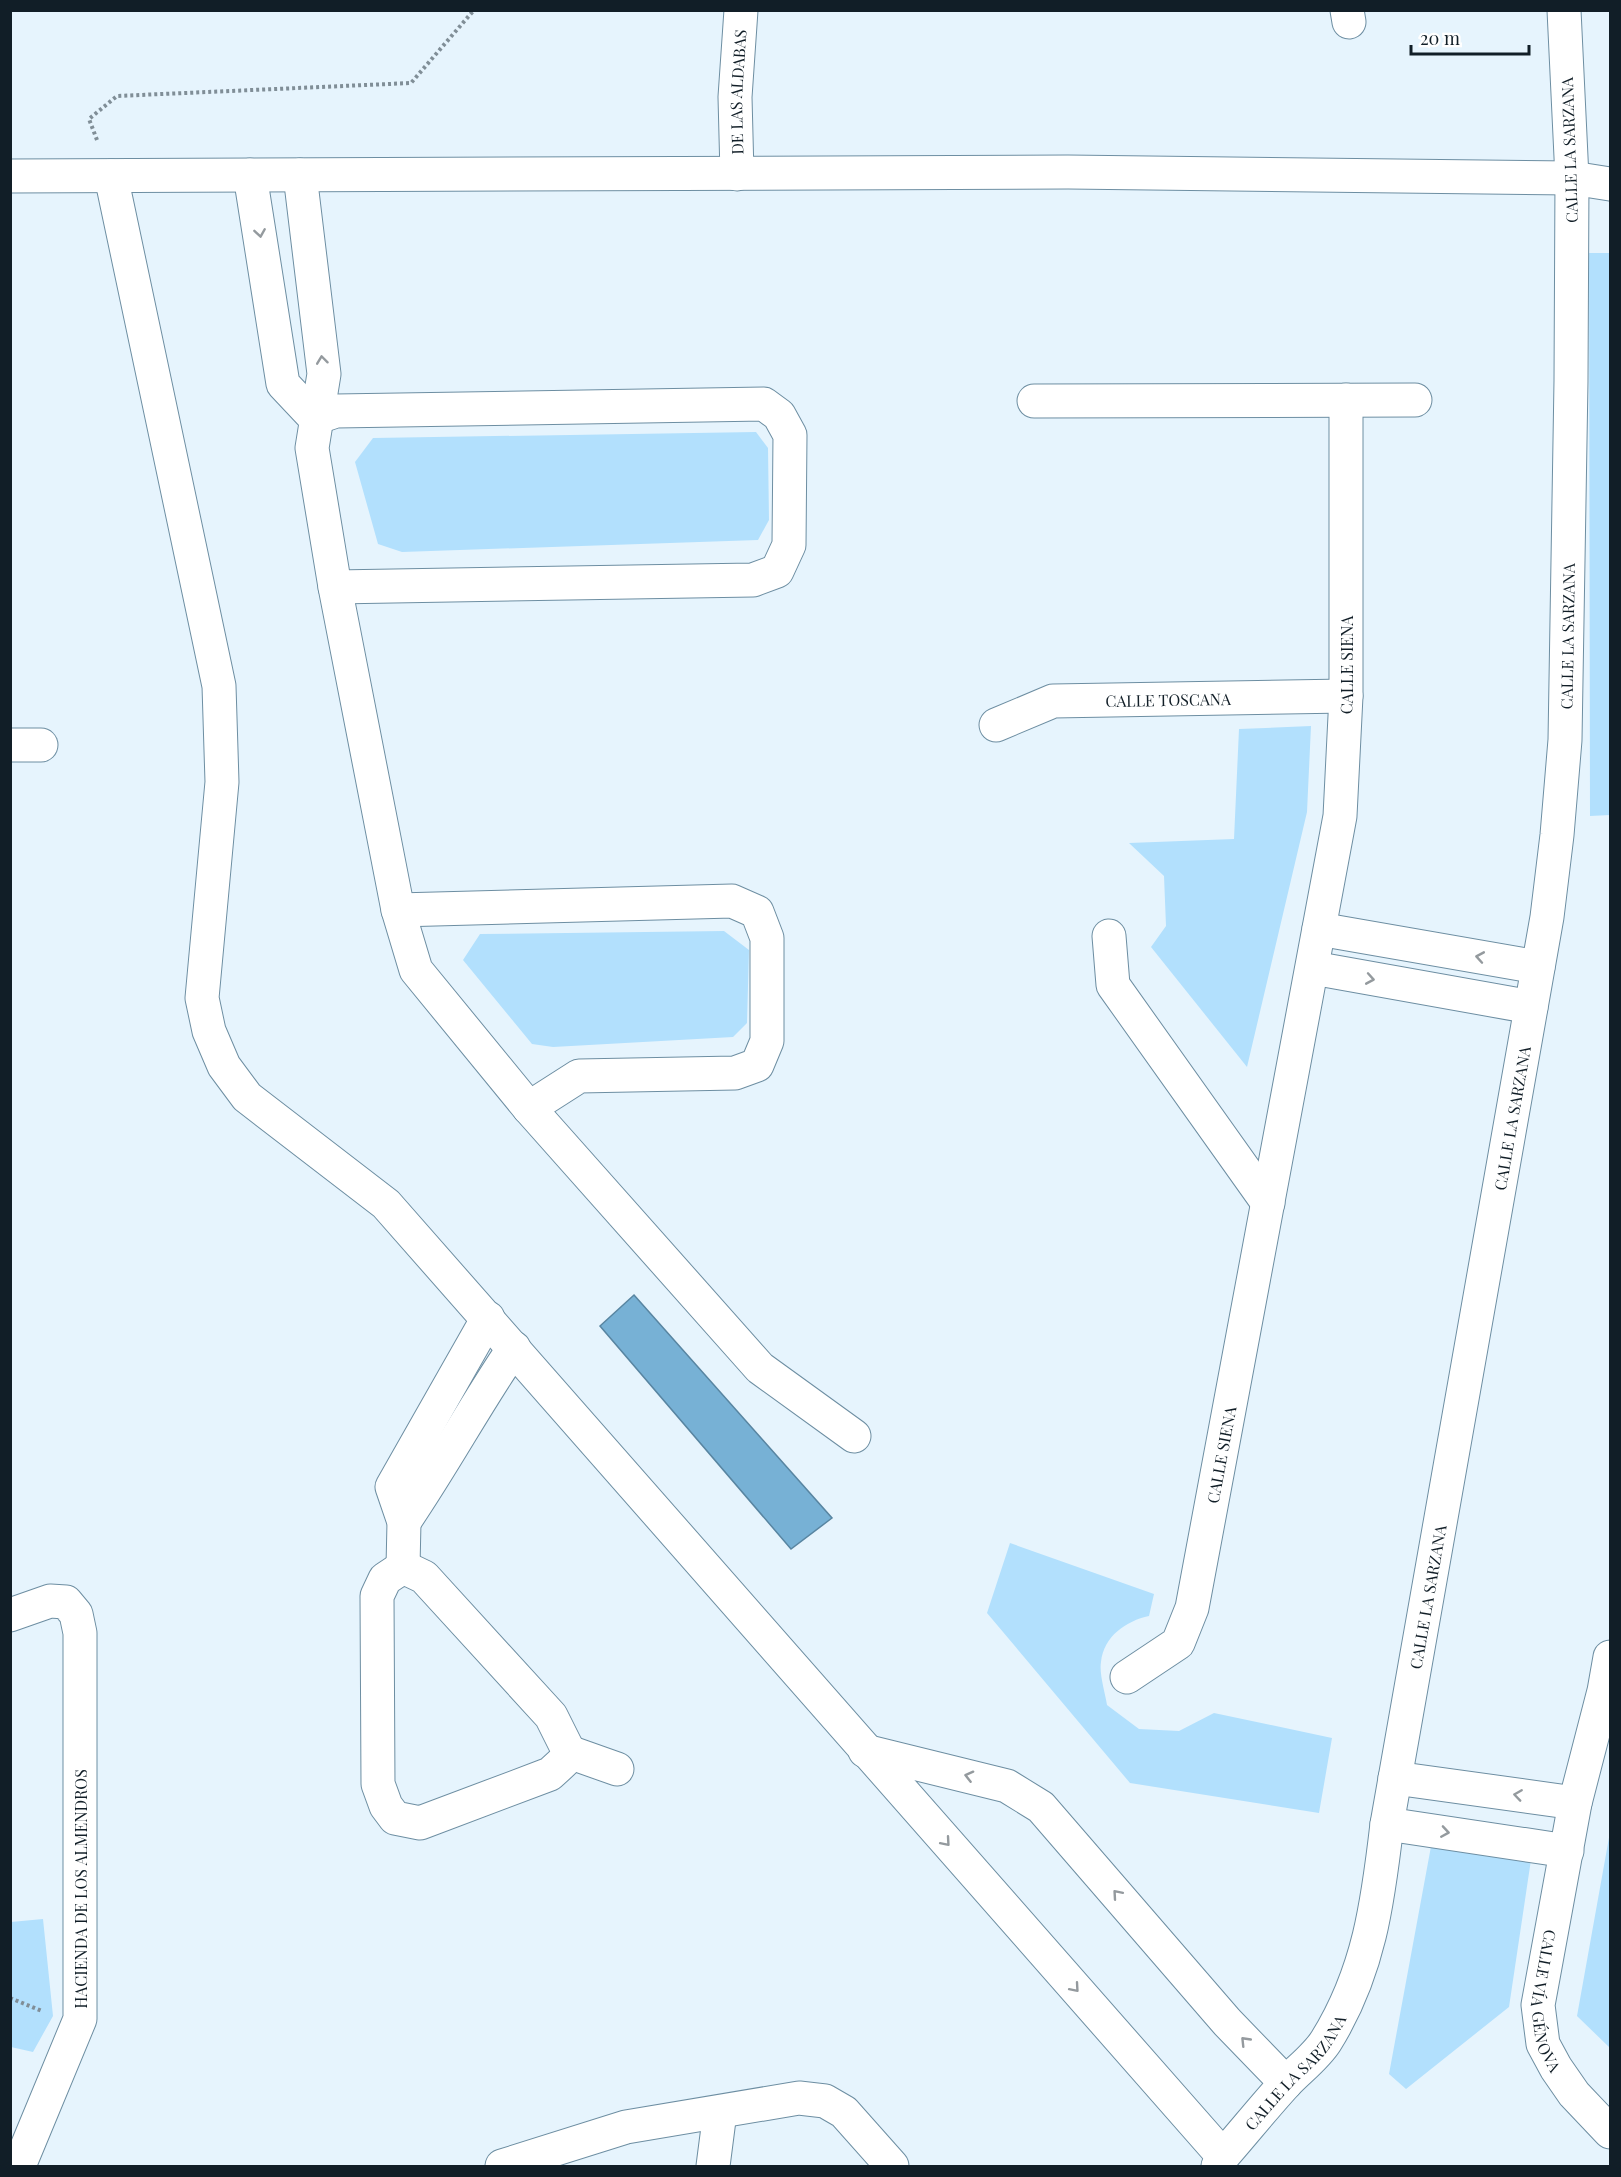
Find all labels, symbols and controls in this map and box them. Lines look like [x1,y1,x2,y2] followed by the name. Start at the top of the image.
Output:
[1411,18,1530,56] scale bar
[1420,26,1460,50] text: 20 m
[724,29,750,155] street label: DE LAS ALDABAS
[1556,76,1582,223] street label: CALLE LA SARZANA
[253,228,266,238] one-way arrow
[316,356,329,365] one-way arrow
[1555,562,1578,709] street label: CALLE LA SARZANA
[1335,615,1357,715] street label: CALLE SIENA
[1105,687,1232,711] street label: CALLE TOSCANA
[1475,951,1485,963] one-way arrow
[1366,972,1375,984] one-way arrow
[1488,1043,1535,1192] street label: CALLE LA SARZANA
[1201,1403,1240,1505] street label: CALLE SIENA
[1404,1522,1450,1671] street label: CALLE LA SARZANA
[70,1769,91,2009] street label: HACIENDA DE LOS ALMENDROS
[964,1771,974,1784] one-way arrow
[1513,1790,1522,1802] one-way arrow
[1440,1826,1449,1838] one-way arrow
[939,1835,950,1846] one-way arrow
[1113,1890,1124,1901] one-way arrow
[1527,1928,1567,2076] street label: CALLE VÍA GÉNOVA
[1068,1981,1079,1992] one-way arrow
[1240,2010,1350,2134] street label: CALLE LA SARZANA
[1242,2037,1253,2048] one-way arrow

